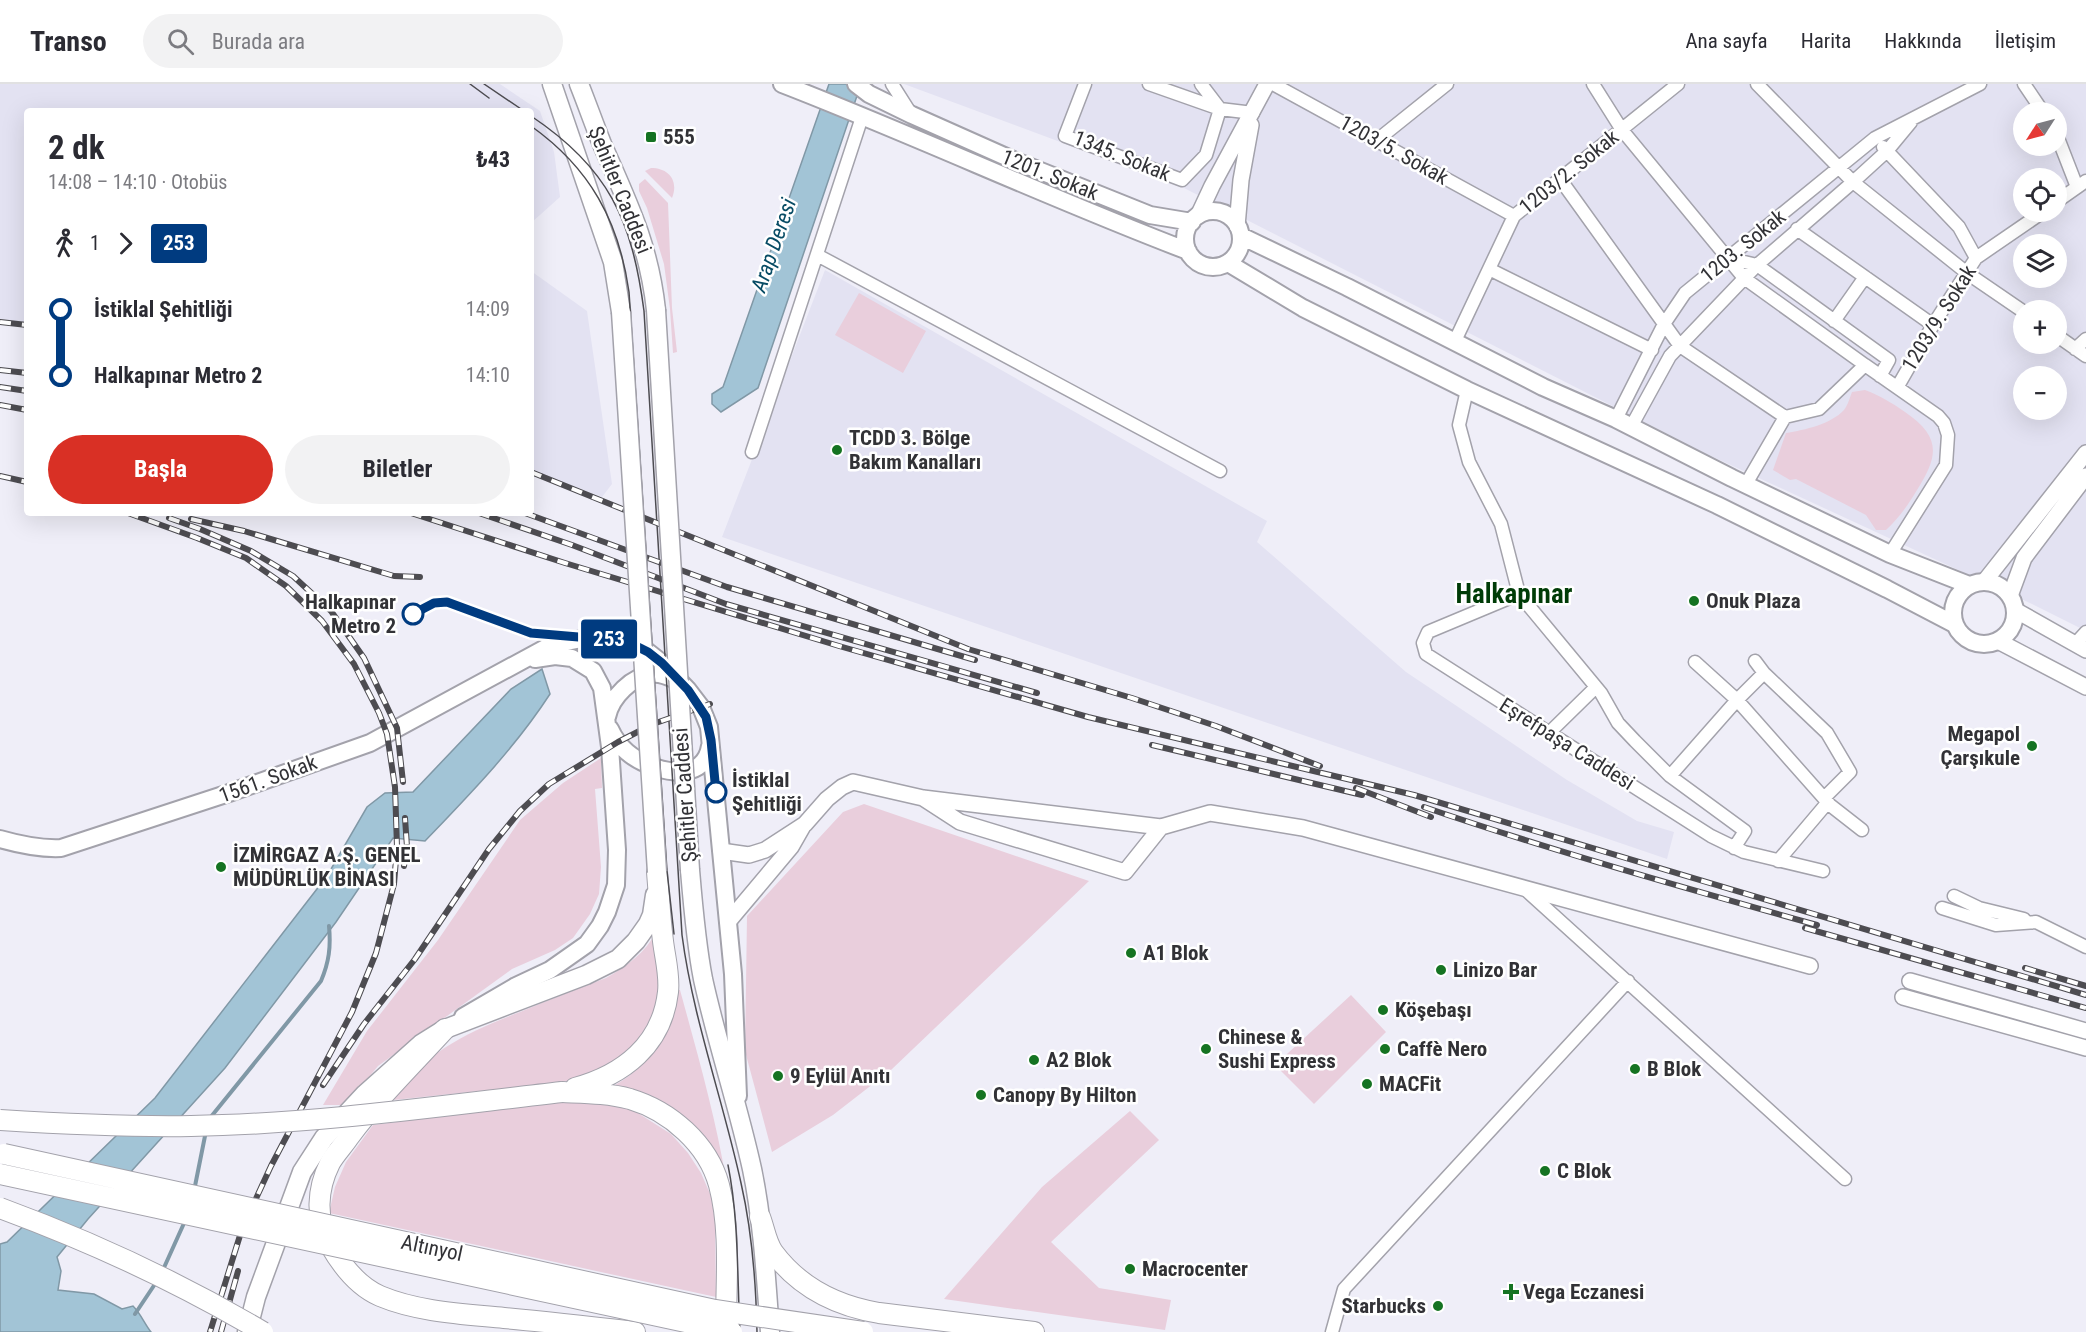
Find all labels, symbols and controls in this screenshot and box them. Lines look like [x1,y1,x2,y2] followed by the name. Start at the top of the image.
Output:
[143,14,563,68] search box
[30,25,107,58] text: Transo
[164,25,197,58] icon: search
[212,29,305,54] text: Burada ara
[1685,29,1768,53] text: Ana sayfa
[1801,29,1851,53] text: Harita
[1884,29,1962,53] text: Hakkında
[1995,29,2056,53] text: İletişim
[2013,102,2067,156] north arrow
[2013,102,2067,420] map controls
[1336,110,1453,190] street label: 1203/5. Sokak
[584,123,656,257] street label: Şehitler Caddesi
[1515,124,1624,219] street label: 1203/2. Sokak
[663,125,695,149] place label: 555
[1070,126,1174,186] street label: 1345. Sokak
[48,128,104,167] text: 2 dk
[644,130,658,144] marker: 555
[998,145,1102,205] street label: 1201. Sokak
[476,147,510,172] text: ₺43
[2013,168,2067,222] button: locate
[48,170,227,194] text: 14:08 – 14:10 · Otobüs
[745,195,801,296] water label: Arap Deresi
[1696,204,1791,287] street label: 1203. Sokak
[48,227,81,260] icon: walk
[109,227,142,260] icon: forward
[90,231,100,255] text: 1
[163,231,195,255] text: 253
[2013,234,2067,288] button: layers
[1897,260,1981,375] street label: 1203/9. Sokak
[94,297,232,322] text: İstiklal Şehitliği
[466,297,510,321] text: 14:09
[2013,300,2067,354] button: +
[94,363,262,388] text: Halkapınar Metro 2
[466,363,510,387] text: 14:10
[2013,366,2067,420] button: −
[849,426,981,474] place label: TCDD 3. Bölge Bakım Kanalları
[48,435,273,504] button: Başla
[285,435,510,504] button: Biletler
[830,443,844,457] marker: TCDD 3. Bölge Bakım Kanalları
[1455,578,1573,610] district label: Halkapınar
[1706,589,1801,613] place label: Onuk Plaza
[305,590,396,638] place label: Halkapınar Metro 2
[1687,594,1701,608] marker: Onuk Plaza
[402,603,424,625] marker: Halkapınar Metro 2
[574,620,644,658] line badge: 253
[593,627,625,651] text: 253
[1495,693,1639,795] street label: Eşrefpaşa Caddesi
[1940,722,2020,770] place label: Megapol Çarşıkule
[668,727,702,863] street label: Şehitler Caddesi
[2025,739,2039,753] marker: Megapol Çarşıkule
[216,750,321,808] street label: 1561. Sokak
[732,768,802,816] place label: İstiklal Şehitliği
[705,781,727,803] marker: İstiklal Şehitliği
[233,843,421,891] place label: İZMİRGAZ A.Ş. GENEL MÜDÜRLÜK BİNASI
[214,860,228,874] marker: İZMİRGAZ A.Ş. GENEL MÜDÜRLÜK BİNASI
[1143,941,1210,965] place label: A1 Blok
[1124,946,1138,960] marker: A1 Blok
[1453,958,1537,982] place label: Linizo Bar
[1434,963,1448,977] marker: Linizo Bar
[1395,998,1472,1022] place label: Köşebaşı
[1376,1003,1390,1017] marker: Köşebaşı
[1218,1025,1336,1073] place label: Chinese & Sushi Express
[1397,1037,1487,1061] place label: Caffè Nero
[1199,1042,1213,1056] marker: Chinese & Sushi Express
[1378,1042,1392,1056] marker: Caffè Nero
[1046,1048,1113,1072] place label: A2 Blok
[1027,1053,1041,1067] marker: A2 Blok
[1647,1057,1702,1081] place label: B Blok
[1628,1062,1642,1076] marker: B Blok
[790,1064,890,1088] place label: 9 Eylül Anıtı
[771,1069,785,1083] marker: 9 Eylül Anıtı
[1379,1072,1441,1096] place label: MACFit
[1360,1077,1374,1091] marker: MACFit
[993,1083,1137,1107] place label: Canopy By Hilton
[974,1088,988,1102] marker: Canopy By Hilton
[1557,1159,1612,1183] place label: C Blok
[1538,1164,1552,1178] marker: C Blok
[399,1230,465,1266] street label: Altınyol
[1142,1257,1248,1281] place label: Macrocenter
[1123,1262,1137,1276] marker: Macrocenter
[1523,1280,1644,1304] place label: Vega Eczanesi
[1504,1285,1518,1299] marker: Vega Eczanesi
[1341,1294,1426,1318] place label: Starbucks
[1431,1299,1445,1313] marker: Starbucks

